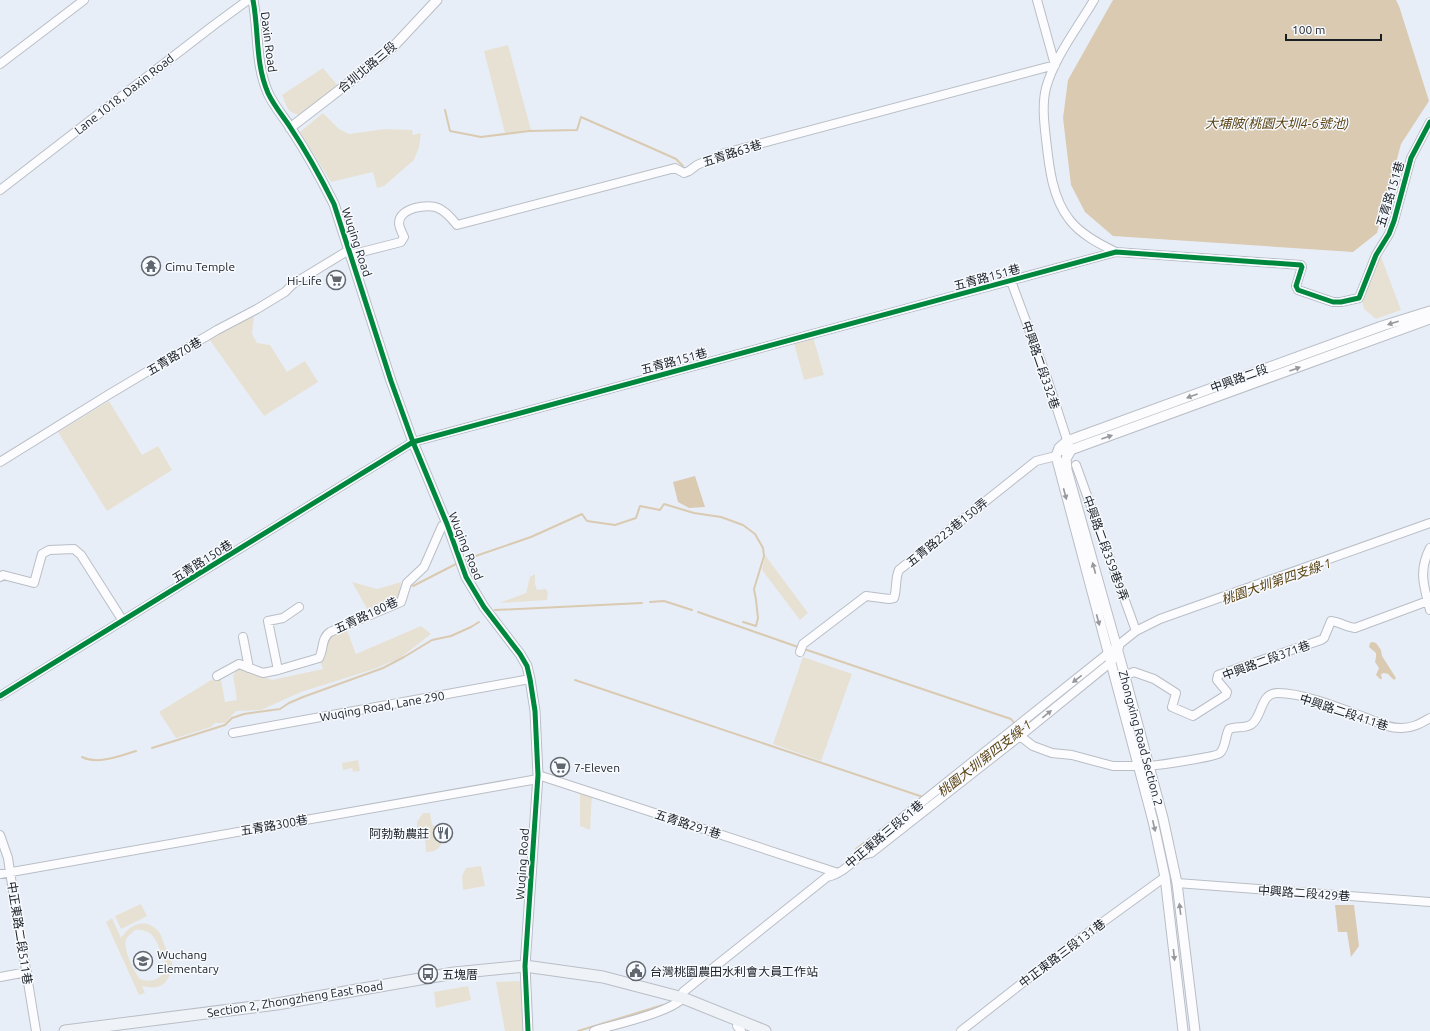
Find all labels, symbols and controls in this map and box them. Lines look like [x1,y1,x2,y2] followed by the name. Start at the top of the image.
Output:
[259,11,279,73] street label: Daxin Road
[1286,16,1381,42] scale bar
[1292,23,1325,36] text: 100 m
[335,39,399,95] street label: 合圳北路三段
[72,51,176,137] street label: Lane 1018, Daxin Road
[1205,116,1349,131] water label: 大埔陂(桃園大圳4-6號池)
[701,137,763,169] street label: 五青路63巷
[1374,159,1406,229] street label: 五青路151巷
[340,206,374,278] street label: Wuqing Road
[140,255,162,277] temple icon: Cimu Temple
[165,260,235,273] place label: Cimu Temple
[952,262,1022,292] street label: 五青路151巷
[325,269,347,291] supermarket icon: Hi-Life
[287,274,322,287] place label: Hi-Life
[1020,319,1062,411] street label: 中興路二段332巷
[1387,320,1399,326] one-way arrow
[144,335,204,377] street label: 五青路70巷
[639,346,709,376] street label: 五青路151巷
[1209,362,1269,394] street label: 中興路二段
[1290,365,1302,371] one-way arrow
[1185,393,1197,399] one-way arrow
[1101,433,1113,439] one-way arrow
[1063,488,1069,500] one-way arrow
[1081,494,1131,602] street label: 中興路二段359巷9弄
[904,495,990,569] street label: 五青路223巷150弄
[446,510,486,582] street label: Wuqing Road
[170,537,234,585] street label: 五青路150巷
[1219,556,1333,606] water label: 桃園大圳第四支線-1
[1091,562,1097,574] one-way arrow
[332,595,400,635] street label: 五青路180巷
[1095,614,1101,626] one-way arrow
[1220,638,1312,682] street label: 中興路二段371巷
[1117,669,1165,807] street label: Zhongxing Road Section 2
[1071,675,1082,683] one-way arrow
[319,689,446,723] street label: Wuqing Road, Lane 290
[1298,692,1390,732] street label: 中興路二段411巷
[1041,710,1052,719] one-way arrow
[934,717,1034,799] water label: 桃園大圳第四支線-1
[549,756,571,778] supermarket icon: 7-Eleven
[574,761,620,774] place label: 7-Eleven
[842,798,926,870] street label: 中正東路三段61巷
[654,807,722,841] street label: 五青路291巷
[239,813,309,837] street label: 五青路300巷
[1151,820,1157,833] one-way arrow
[432,822,454,844] restaurant icon: 阿勃勒農莊
[369,827,429,840] place label: 阿勃勒農莊
[513,828,531,900] street label: Wuqing Road
[5,880,35,986] street label: 中正東路二段511巷
[1258,883,1350,903] street label: 中興路二段429巷
[1177,903,1184,915] one-way arrow
[1016,916,1108,990] street label: 中正東路三段131巷
[157,948,219,975] place label: Wuchang Elementary
[1171,949,1177,961] one-way arrow
[132,950,154,972] school or university icon: Wuchang Elementary
[625,960,647,982] public building icon: 台灣桃園農田水利會大員工作站
[417,963,439,985] bus stop icon: 五塊厝
[650,965,818,978] place label: 台灣桃園農田水利會大員工作站
[442,968,478,981] place label: 五塊厝
[206,979,384,1019] street label: Section 2, Zhongzheng East Road

